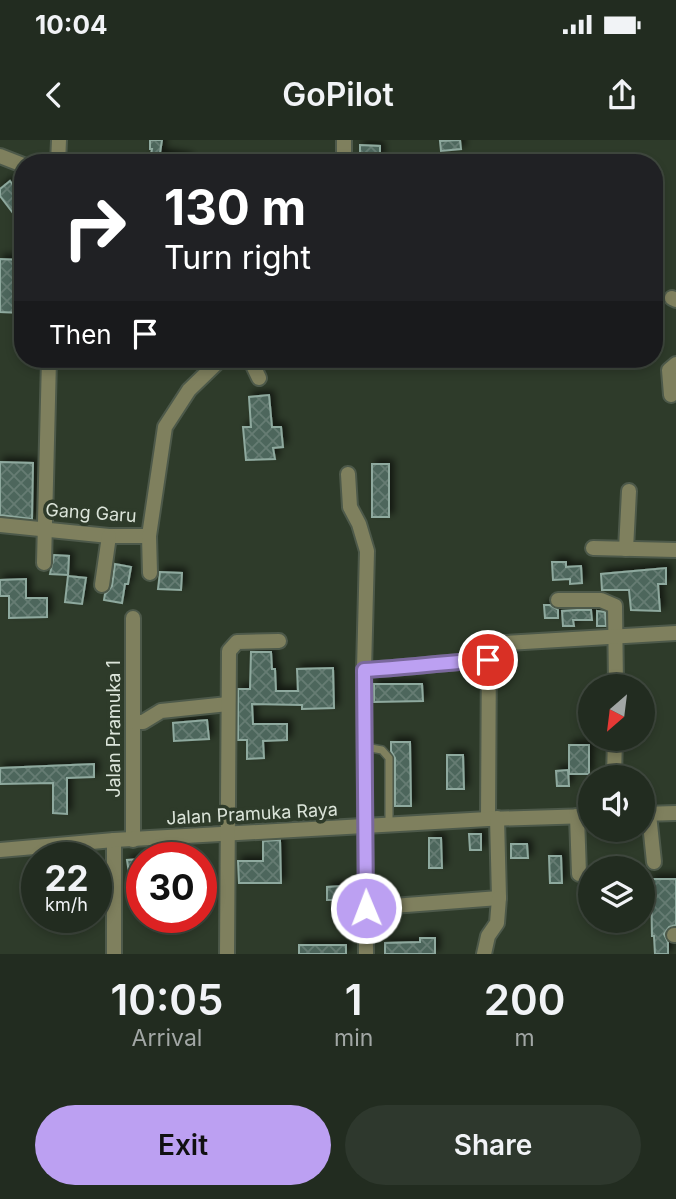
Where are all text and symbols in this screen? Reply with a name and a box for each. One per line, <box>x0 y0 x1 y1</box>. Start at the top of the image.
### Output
text: 10:04 <box>35 9 108 40</box>
text: GoPilot <box>282 75 394 114</box>
icon: back <box>35 76 73 114</box>
icon: share <box>603 76 641 114</box>
text: 130 m <box>164 178 306 237</box>
icon: right <box>49 182 140 273</box>
text: Turn right <box>164 238 311 277</box>
icon: arrive <box>126 315 164 353</box>
text: Then <box>49 319 112 350</box>
street label: Gang Garu <box>45 499 137 526</box>
pin <box>458 630 518 690</box>
icon: arrive <box>469 641 507 679</box>
street label: Jalan Pramuka 1 <box>103 660 124 798</box>
north arrow <box>578 674 654 751</box>
map controls <box>578 674 655 933</box>
button: sound <box>578 765 655 842</box>
street label: Jalan Pramuka Raya <box>166 799 338 828</box>
speed limit sign: 30 <box>126 842 217 933</box>
button: layers <box>578 856 655 933</box>
text: 22 <box>44 857 89 899</box>
position arrow <box>329 871 403 945</box>
text: km/h <box>45 894 88 915</box>
text: 10:05 <box>111 974 224 1025</box>
text: 1 <box>345 974 363 1025</box>
text: 200 <box>484 974 565 1025</box>
text: Arrival <box>132 1024 202 1052</box>
text: min <box>334 1024 373 1052</box>
text: m <box>515 1024 535 1052</box>
button: Exit <box>35 1105 331 1185</box>
button: Share <box>345 1105 641 1185</box>

